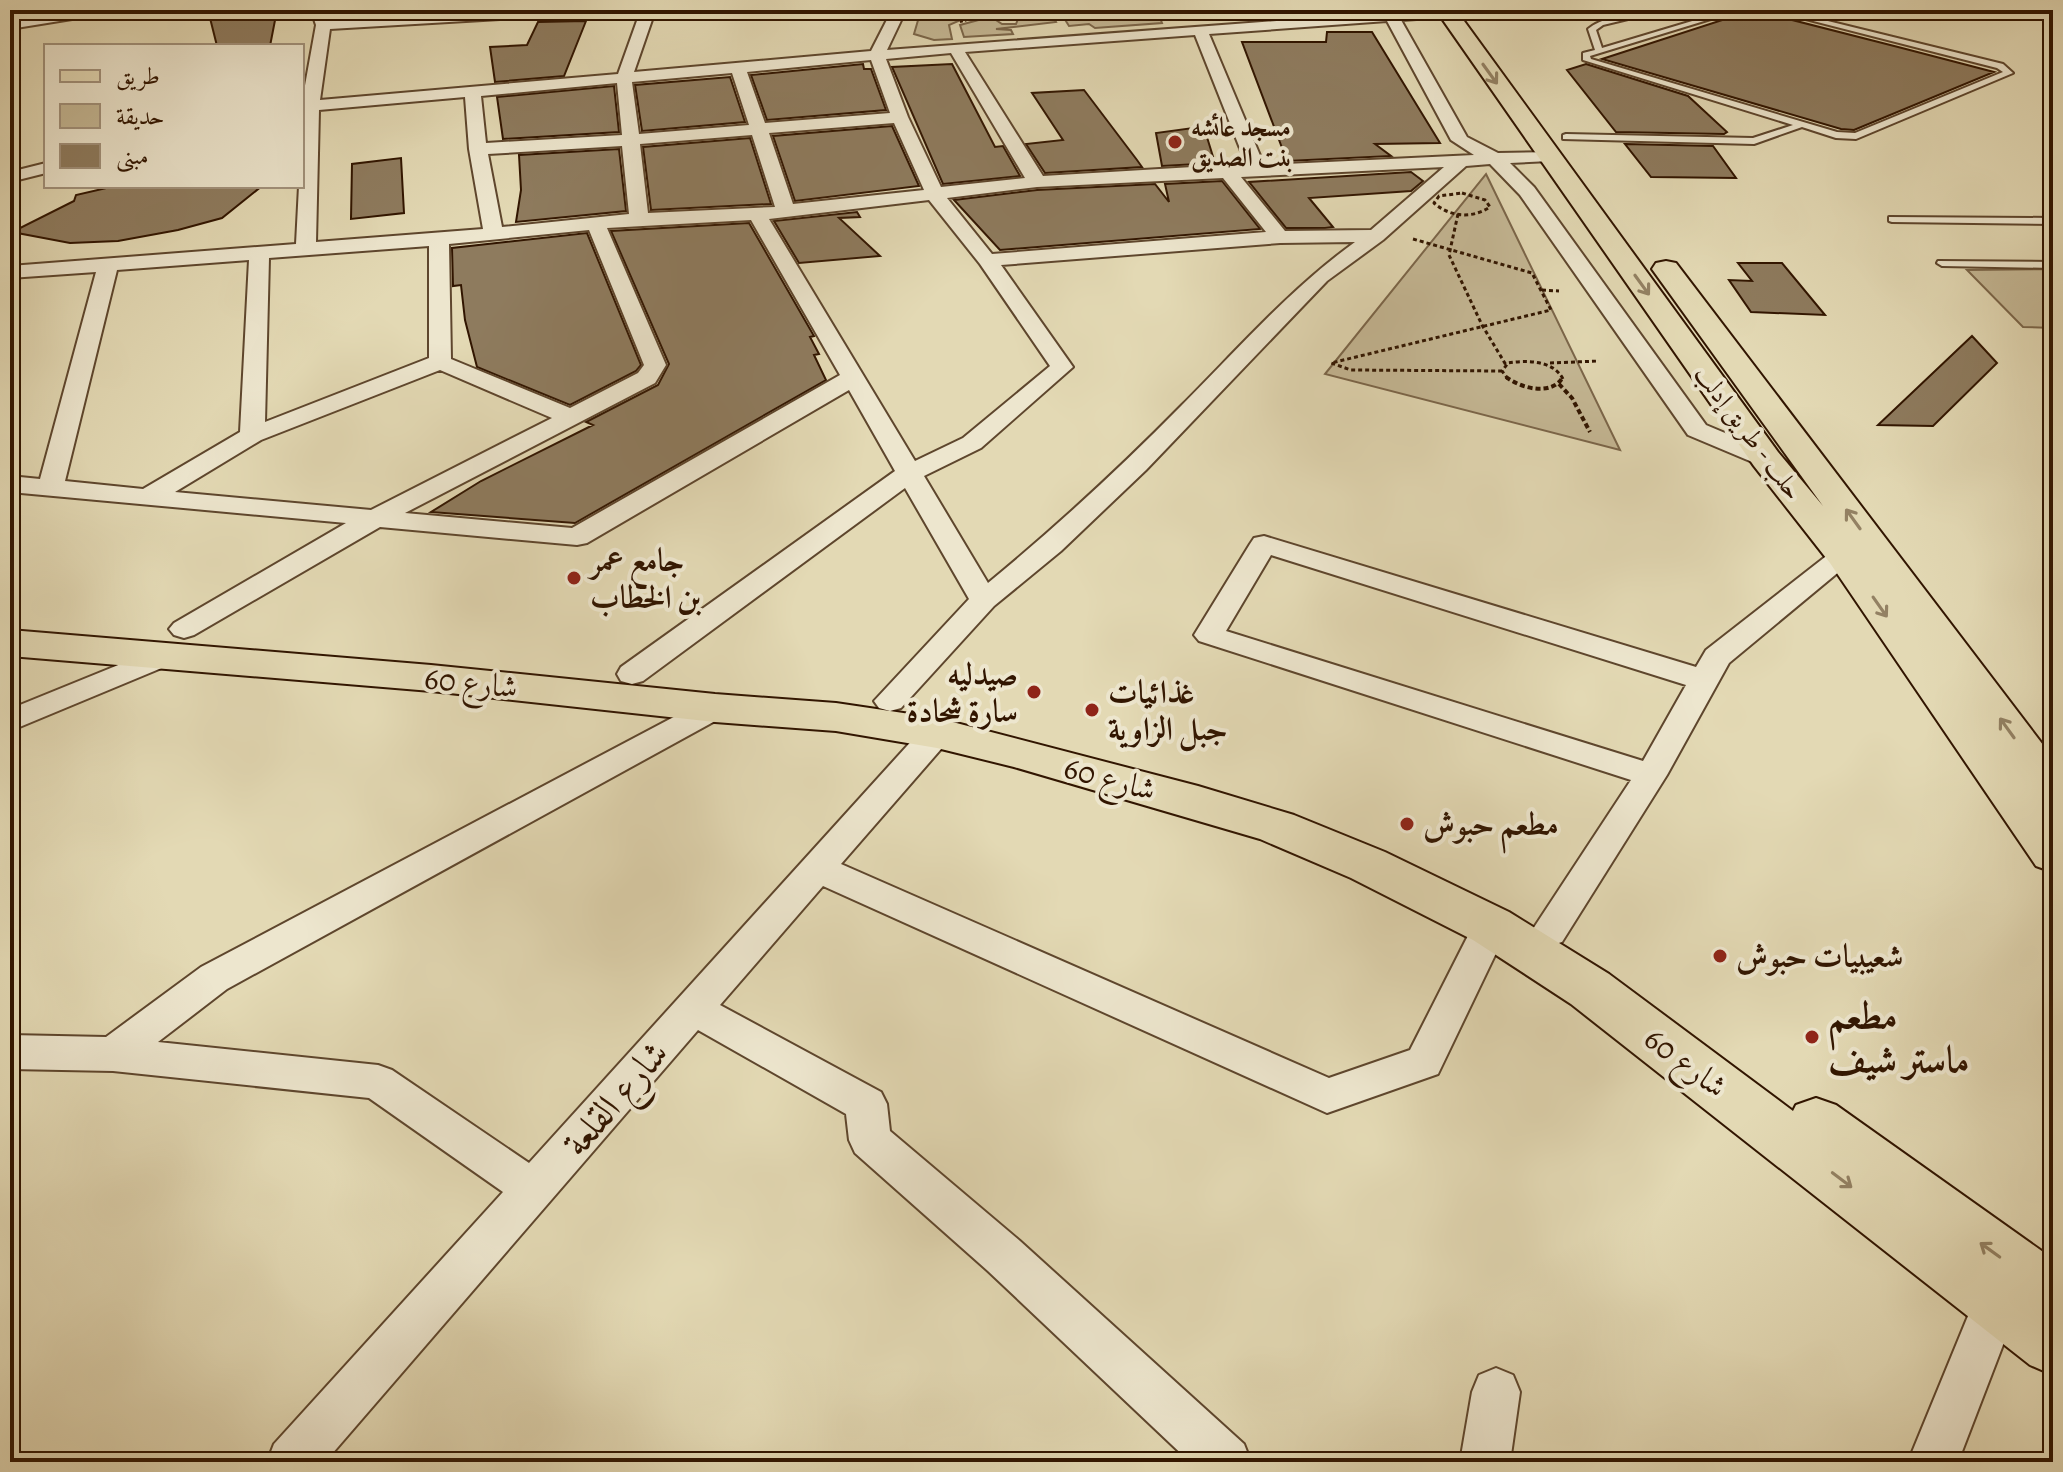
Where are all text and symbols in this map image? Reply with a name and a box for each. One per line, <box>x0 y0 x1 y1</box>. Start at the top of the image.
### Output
legend <box>44 44 304 188</box>
text: طريق <box>116 60 160 92</box>
one-way arrow <box>1482 63 1498 85</box>
text: حديقة <box>116 100 165 132</box>
place label: مسجد عائشه بنت الصديق <box>1191 110 1293 175</box>
marker: مسجد عائشه بنت الصديق <box>1166 133 1184 151</box>
text: مبنى <box>116 140 149 173</box>
one-way arrow <box>1634 274 1650 296</box>
street label: حلب - طريق إدلب <box>1686 358 1811 507</box>
one-way arrow <box>1845 508 1861 530</box>
place label: جامع عمر بن الخطاب <box>587 538 701 619</box>
marker: جامع عمر بن الخطاب <box>565 569 583 587</box>
one-way arrow <box>1872 595 1888 617</box>
place label: صيدليه سارة شحادة <box>906 652 1018 733</box>
street label: شارع 60 <box>422 655 520 714</box>
place label: غذائيات جبل الزاوية <box>1108 670 1228 752</box>
marker: صيدليه سارة شحادة <box>1025 683 1043 701</box>
marker: غذائيات جبل الزاوية <box>1083 701 1101 719</box>
one-way arrow <box>1998 718 2015 739</box>
street label: شارع 60 <box>1058 745 1161 816</box>
place label: مطعم حبوش <box>1423 802 1559 854</box>
marker: مطعم حبوش <box>1398 815 1416 833</box>
place label: شعيبيات حبوش <box>1736 934 1903 978</box>
marker: شعيبيات حبوش <box>1711 947 1729 965</box>
place label: مطعم ماستر شيف <box>1828 989 1970 1085</box>
street label: شارع 60 <box>1632 1016 1737 1112</box>
marker: مطعم ماستر شيف <box>1803 1028 1821 1046</box>
street label: شارع القلعة <box>550 1029 684 1171</box>
one-way arrow <box>1831 1171 1852 1188</box>
one-way arrow <box>1980 1242 2001 1259</box>

